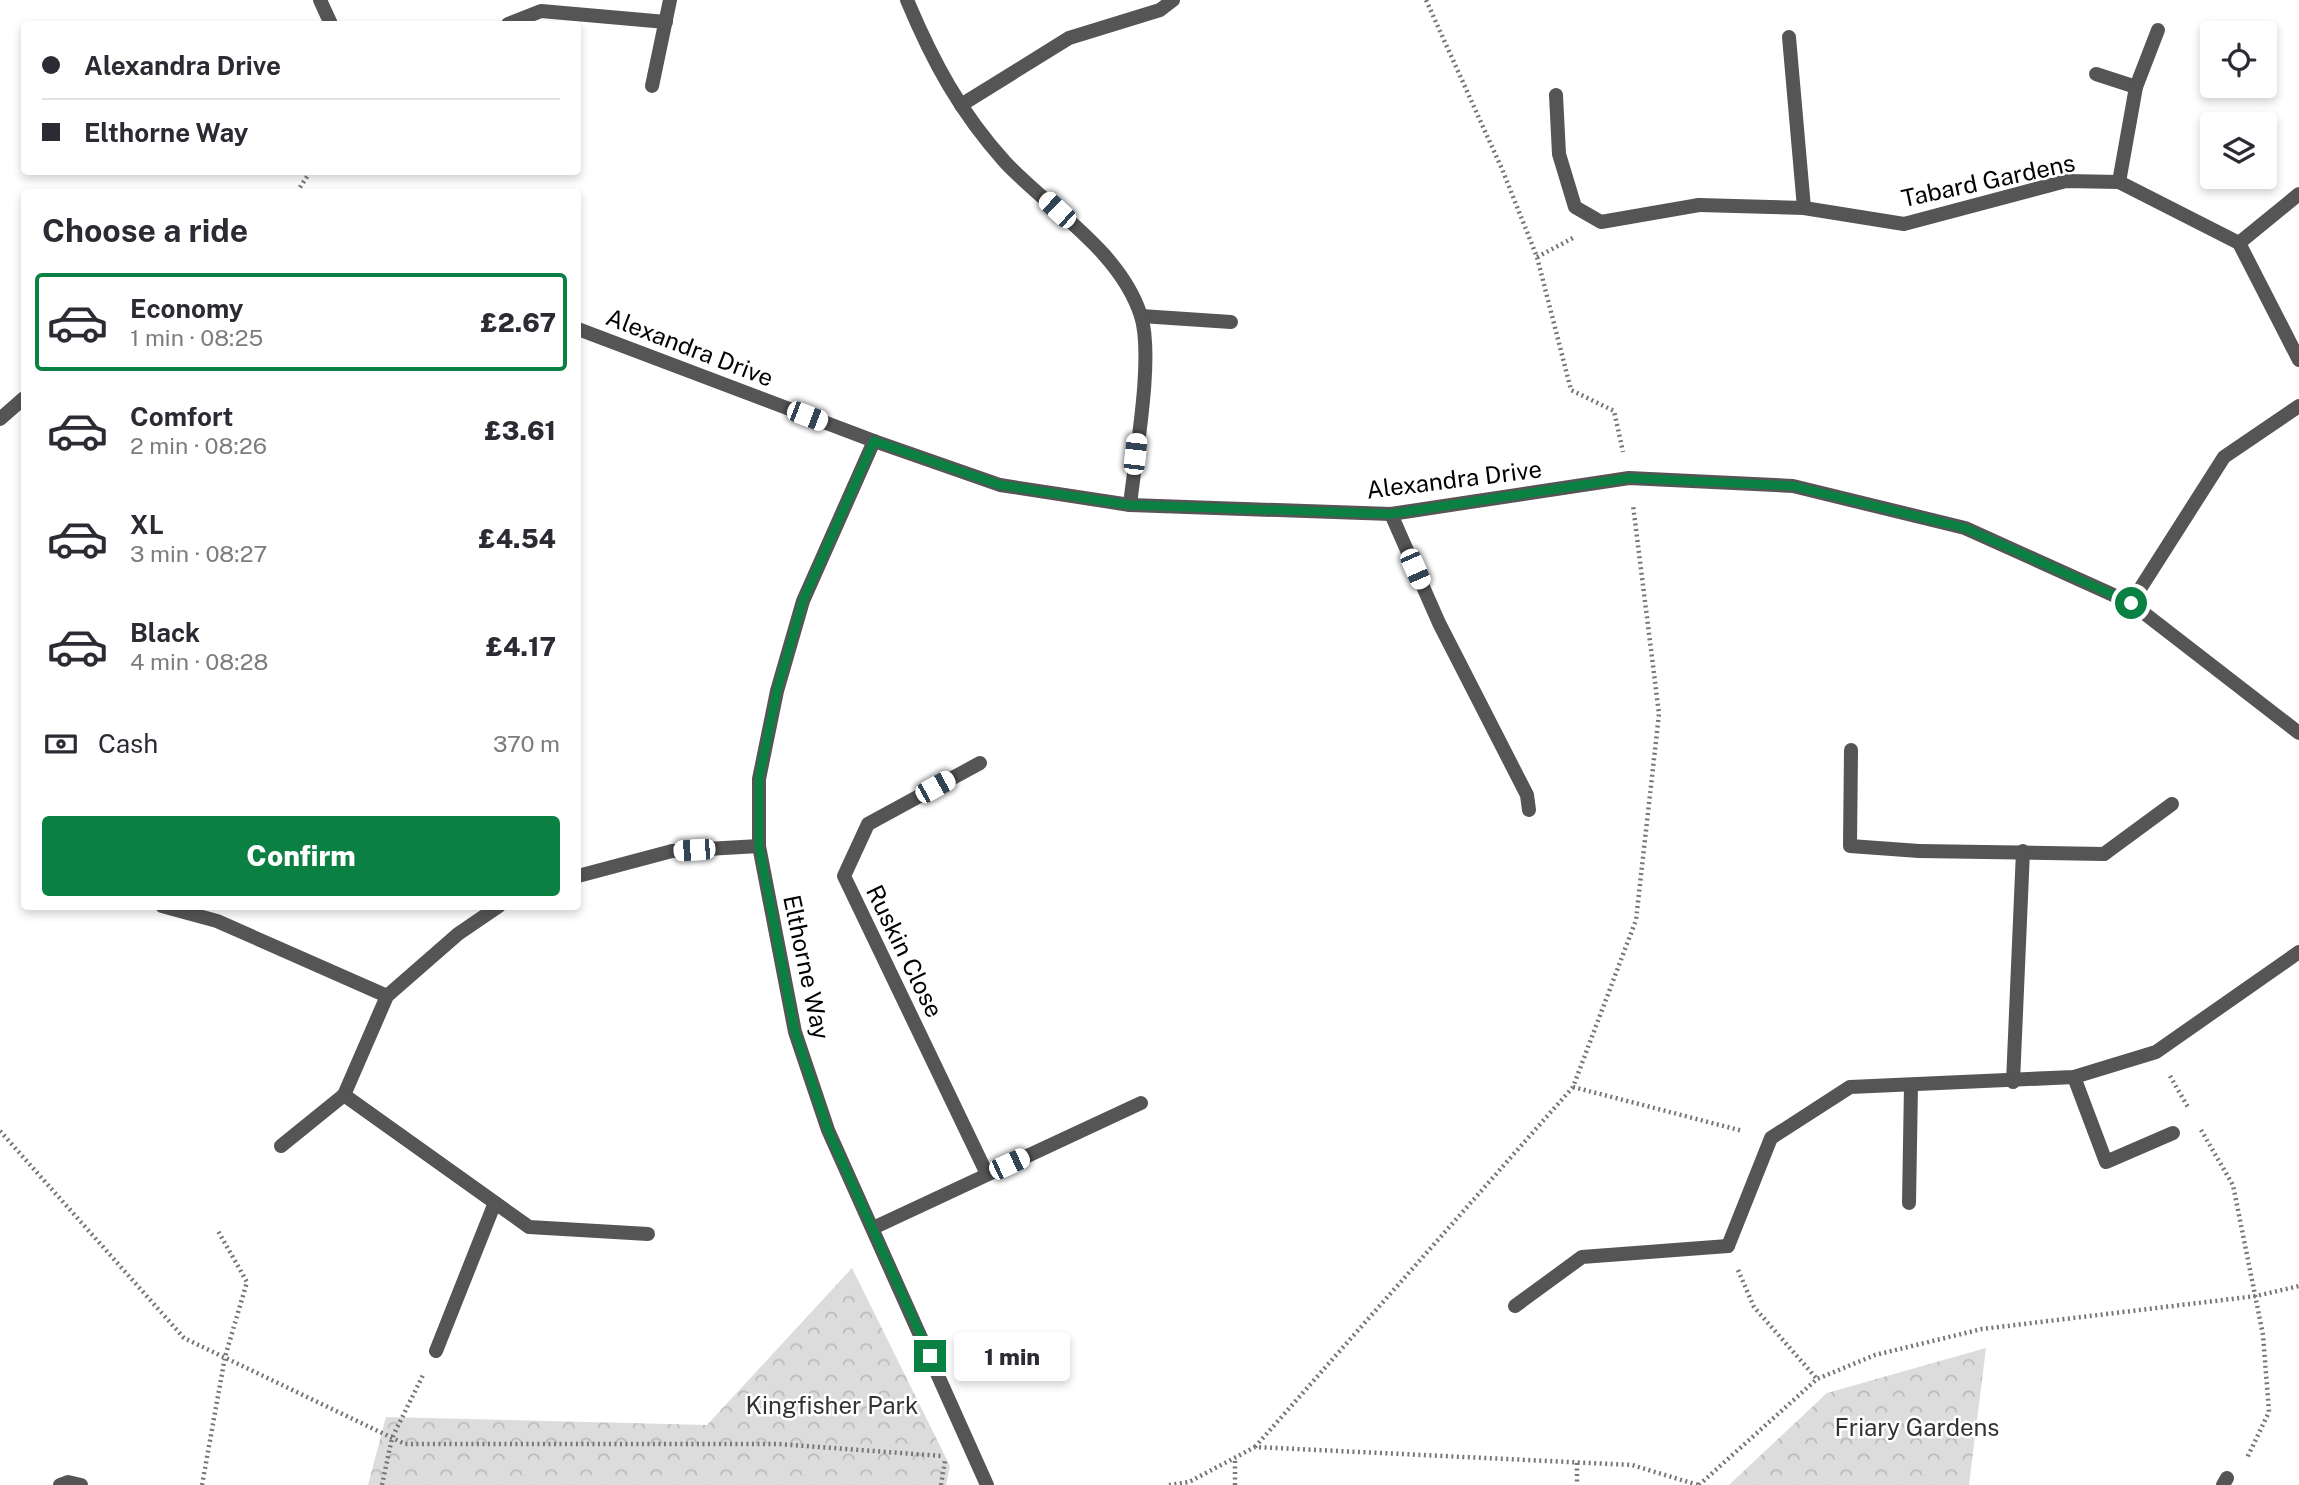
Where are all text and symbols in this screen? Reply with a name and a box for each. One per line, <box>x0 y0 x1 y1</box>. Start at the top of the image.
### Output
map controls <box>2200 21 2277 189</box>
button: locate <box>2200 21 2277 98</box>
text: Alexandra Drive <box>84 50 281 81</box>
button: layers <box>2200 112 2277 189</box>
text: Elthorne Way <box>84 117 248 148</box>
street label: Tabard Gardens <box>1899 148 2077 212</box>
car <box>1035 188 1080 232</box>
text: Choose a ride <box>42 212 248 249</box>
icon: car <box>46 291 109 354</box>
text: Economy <box>130 293 243 324</box>
street label: Alexandra Drive <box>603 302 777 392</box>
text: £2.67 <box>480 307 556 338</box>
text: 1 min · 08:25 <box>130 324 263 351</box>
icon: car <box>46 399 109 462</box>
car <box>784 399 831 433</box>
text: Comfort <box>130 401 233 432</box>
text: £3.61 <box>484 415 556 446</box>
text: 2 min · 08:26 <box>130 432 267 459</box>
car <box>1123 432 1148 476</box>
street label: Alexandra Drive <box>1365 454 1543 504</box>
icon: car <box>46 507 109 570</box>
text: XL <box>130 509 164 540</box>
text: £4.54 <box>478 523 556 554</box>
text: 3 min · 08:27 <box>130 540 267 567</box>
car <box>1397 546 1434 592</box>
route start <box>2115 587 2147 619</box>
icon: car <box>46 615 109 678</box>
text: Black <box>130 617 200 648</box>
text: £4.17 <box>486 631 556 662</box>
text: 4 min · 08:28 <box>130 648 268 675</box>
icon: cash <box>42 725 80 763</box>
text: Cash <box>98 728 158 759</box>
text: 370 m <box>493 730 560 757</box>
car <box>912 768 959 806</box>
button: Confirm <box>42 816 560 896</box>
car <box>673 838 716 862</box>
street label: Ruskin Close <box>861 880 949 1022</box>
street label: Elthorne Way <box>778 892 836 1042</box>
car <box>986 1146 1033 1182</box>
callout: 1 min <box>954 1332 1070 1380</box>
route end <box>914 1340 946 1372</box>
text: 1 min <box>984 1343 1040 1370</box>
park label: Kingfisher Park <box>746 1391 918 1419</box>
park label: Friary Gardens <box>1835 1413 1999 1441</box>

